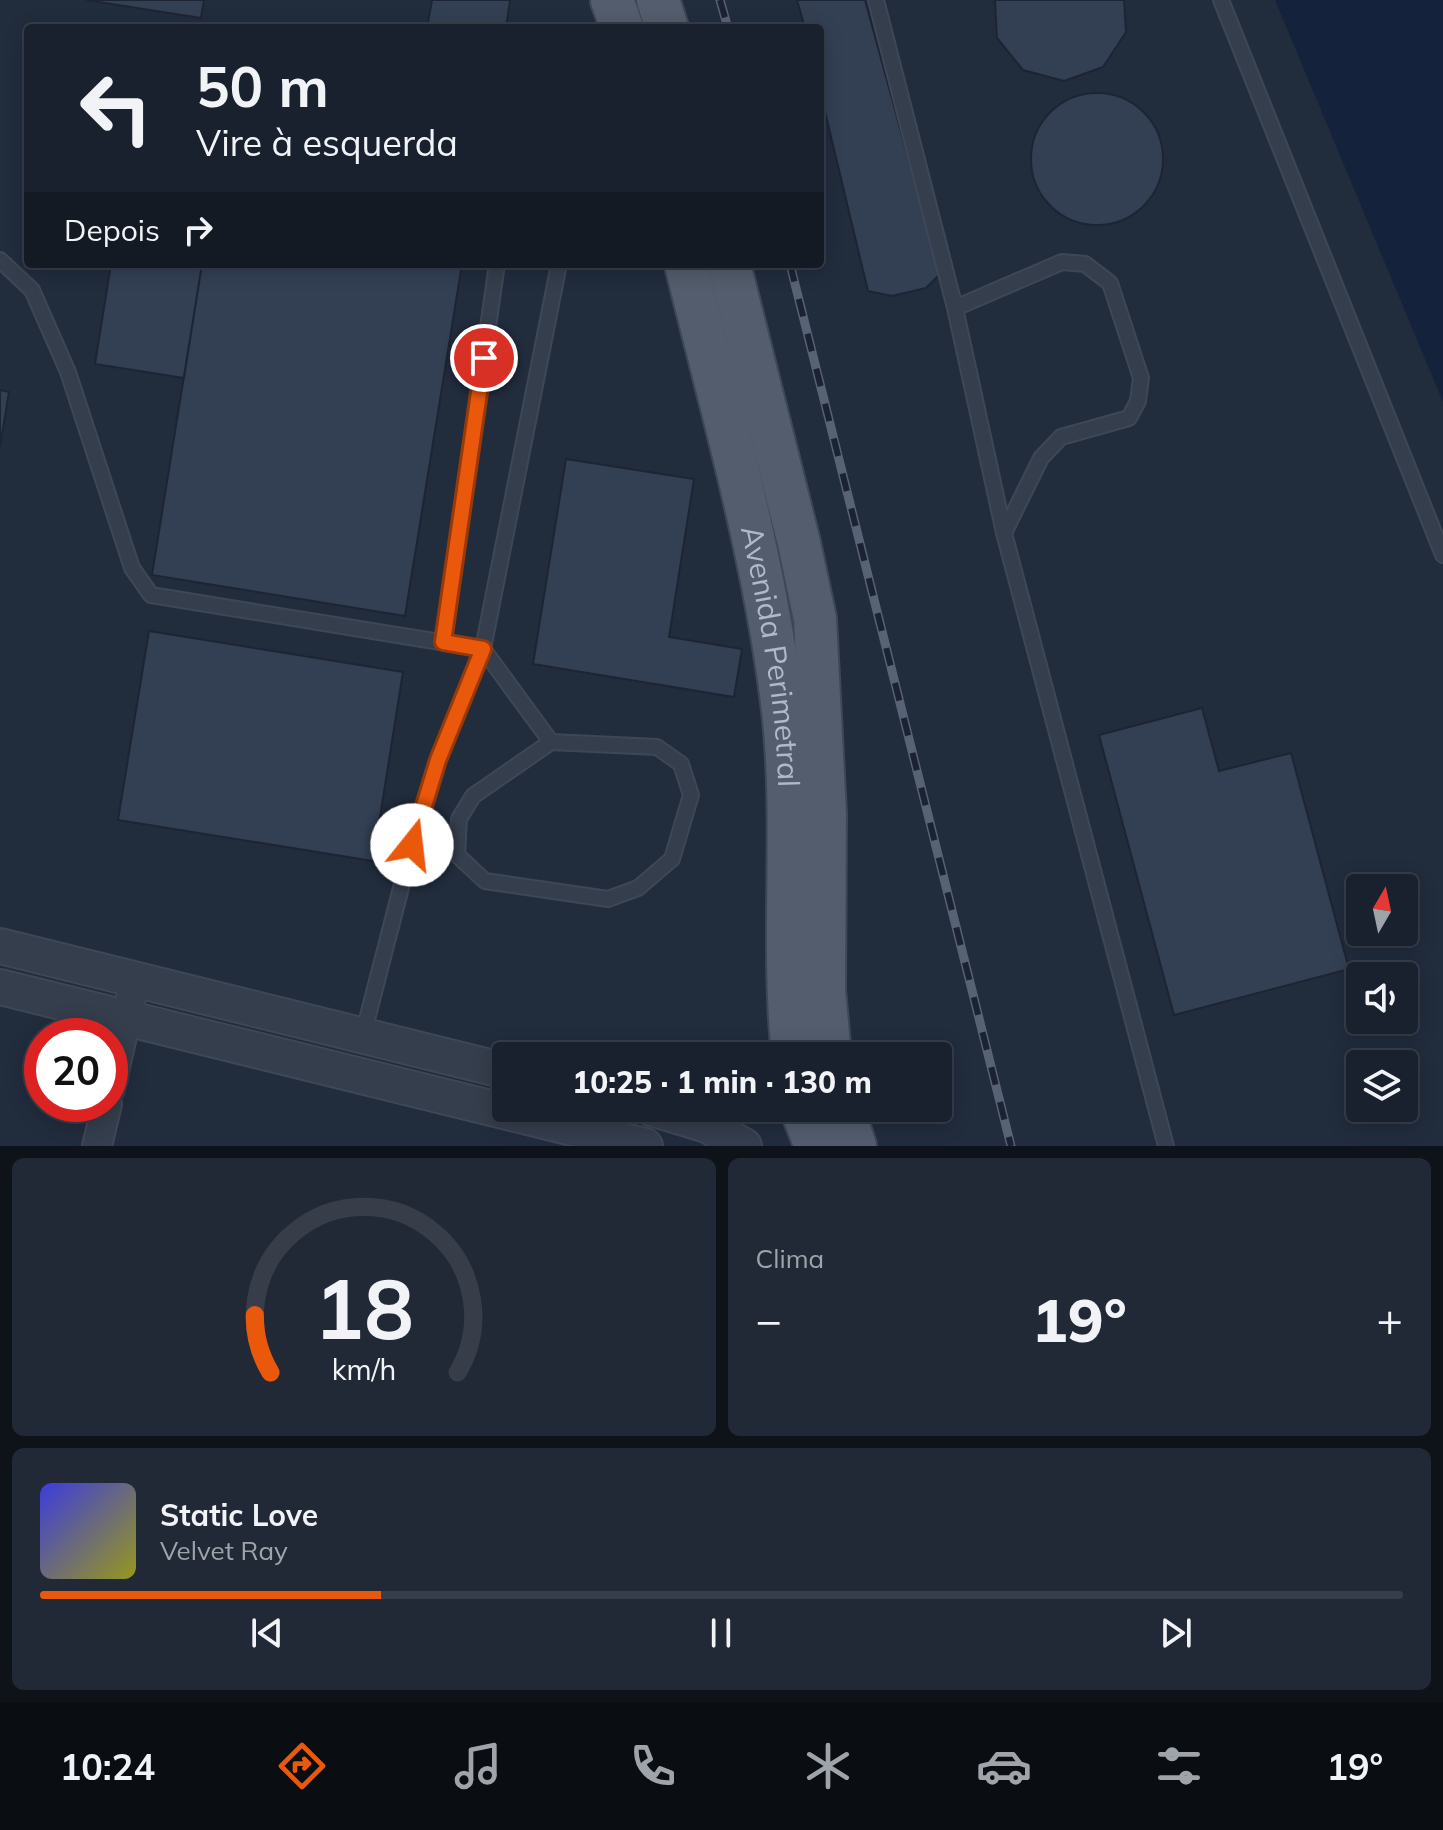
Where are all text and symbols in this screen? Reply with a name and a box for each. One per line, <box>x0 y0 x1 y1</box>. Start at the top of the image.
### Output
text: 50 m <box>196 51 329 121</box>
icon: left <box>64 56 168 160</box>
text: Vire à esquerda <box>196 120 458 165</box>
icon: right <box>176 208 220 252</box>
text: Depois <box>64 211 160 249</box>
pin <box>450 324 518 392</box>
icon: arrive <box>462 336 506 380</box>
street label: Avenida Perimetral <box>733 522 808 788</box>
position arrow <box>370 803 454 887</box>
north arrow <box>1346 874 1418 946</box>
map controls <box>1346 874 1418 1122</box>
button: sound <box>1346 962 1418 1034</box>
speed limit sign: 20 <box>24 1018 128 1122</box>
button: layers <box>1346 1050 1418 1122</box>
text: 10:25 · 1 min · 130 m <box>572 1063 872 1101</box>
text: Clima <box>756 1242 824 1275</box>
text: 18 <box>314 1255 414 1360</box>
text: 19° <box>1032 1282 1127 1357</box>
text: − <box>756 1292 782 1347</box>
text: + <box>1377 1292 1403 1347</box>
text: km/h <box>331 1351 396 1387</box>
text: Static Love <box>160 1496 318 1534</box>
text: Velvet Ray <box>160 1534 288 1567</box>
icon: previous <box>245 1611 289 1655</box>
icon: pause <box>699 1611 743 1655</box>
icon: next <box>1154 1611 1198 1655</box>
icon: directions <box>274 1738 330 1794</box>
icon: music <box>450 1738 506 1794</box>
icon: phone <box>625 1738 681 1794</box>
icon: climate <box>800 1738 856 1794</box>
icon: car <box>976 1738 1032 1794</box>
icon: filters <box>1151 1738 1207 1794</box>
text: 10:24 <box>60 1744 155 1789</box>
text: 19° <box>1326 1744 1383 1789</box>

